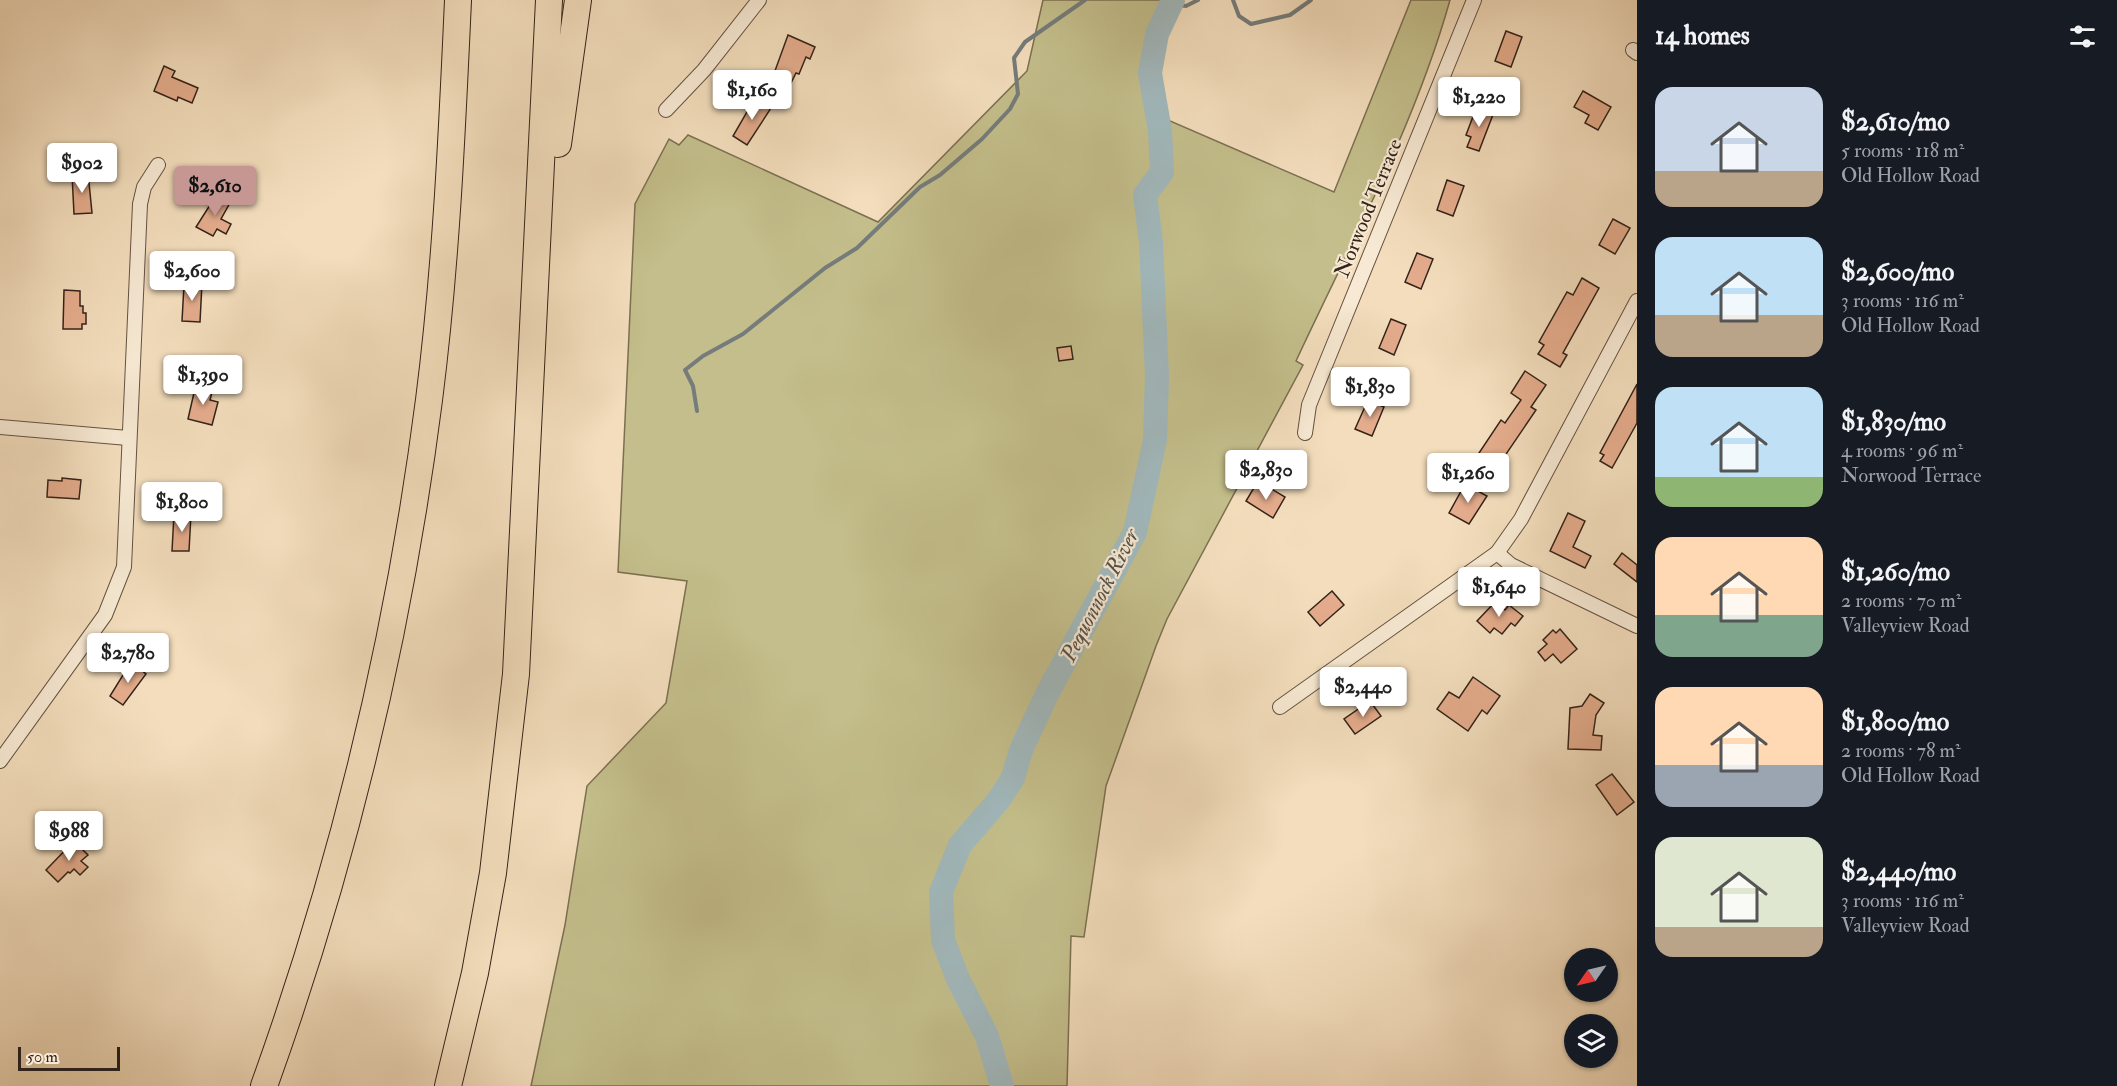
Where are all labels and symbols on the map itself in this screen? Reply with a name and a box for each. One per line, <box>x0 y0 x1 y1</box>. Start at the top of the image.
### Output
pin: $1,160 <box>703 70 801 121</box>
pin: $1,220 <box>1430 77 1528 128</box>
street label: Norwood Terrace <box>1328 135 1409 282</box>
pin: $902 <box>46 143 118 194</box>
pin: $2,610 <box>166 166 264 217</box>
pin: $2,600 <box>143 251 241 302</box>
pin: $1,390 <box>154 355 252 406</box>
pin: $1,830 <box>1321 367 1419 418</box>
pin: $2,830 <box>1217 450 1315 501</box>
pin: $1,260 <box>1419 453 1517 504</box>
pin: $1,800 <box>133 482 231 533</box>
water label: Pequonnock River <box>1054 523 1146 668</box>
pin: $1,640 <box>1450 567 1548 618</box>
pin: $2,780 <box>79 633 177 684</box>
pin: $2,440 <box>1314 667 1412 718</box>
pin: $988 <box>33 811 105 862</box>
north arrow <box>1564 948 1618 1002</box>
scale bar <box>18 1044 120 1072</box>

